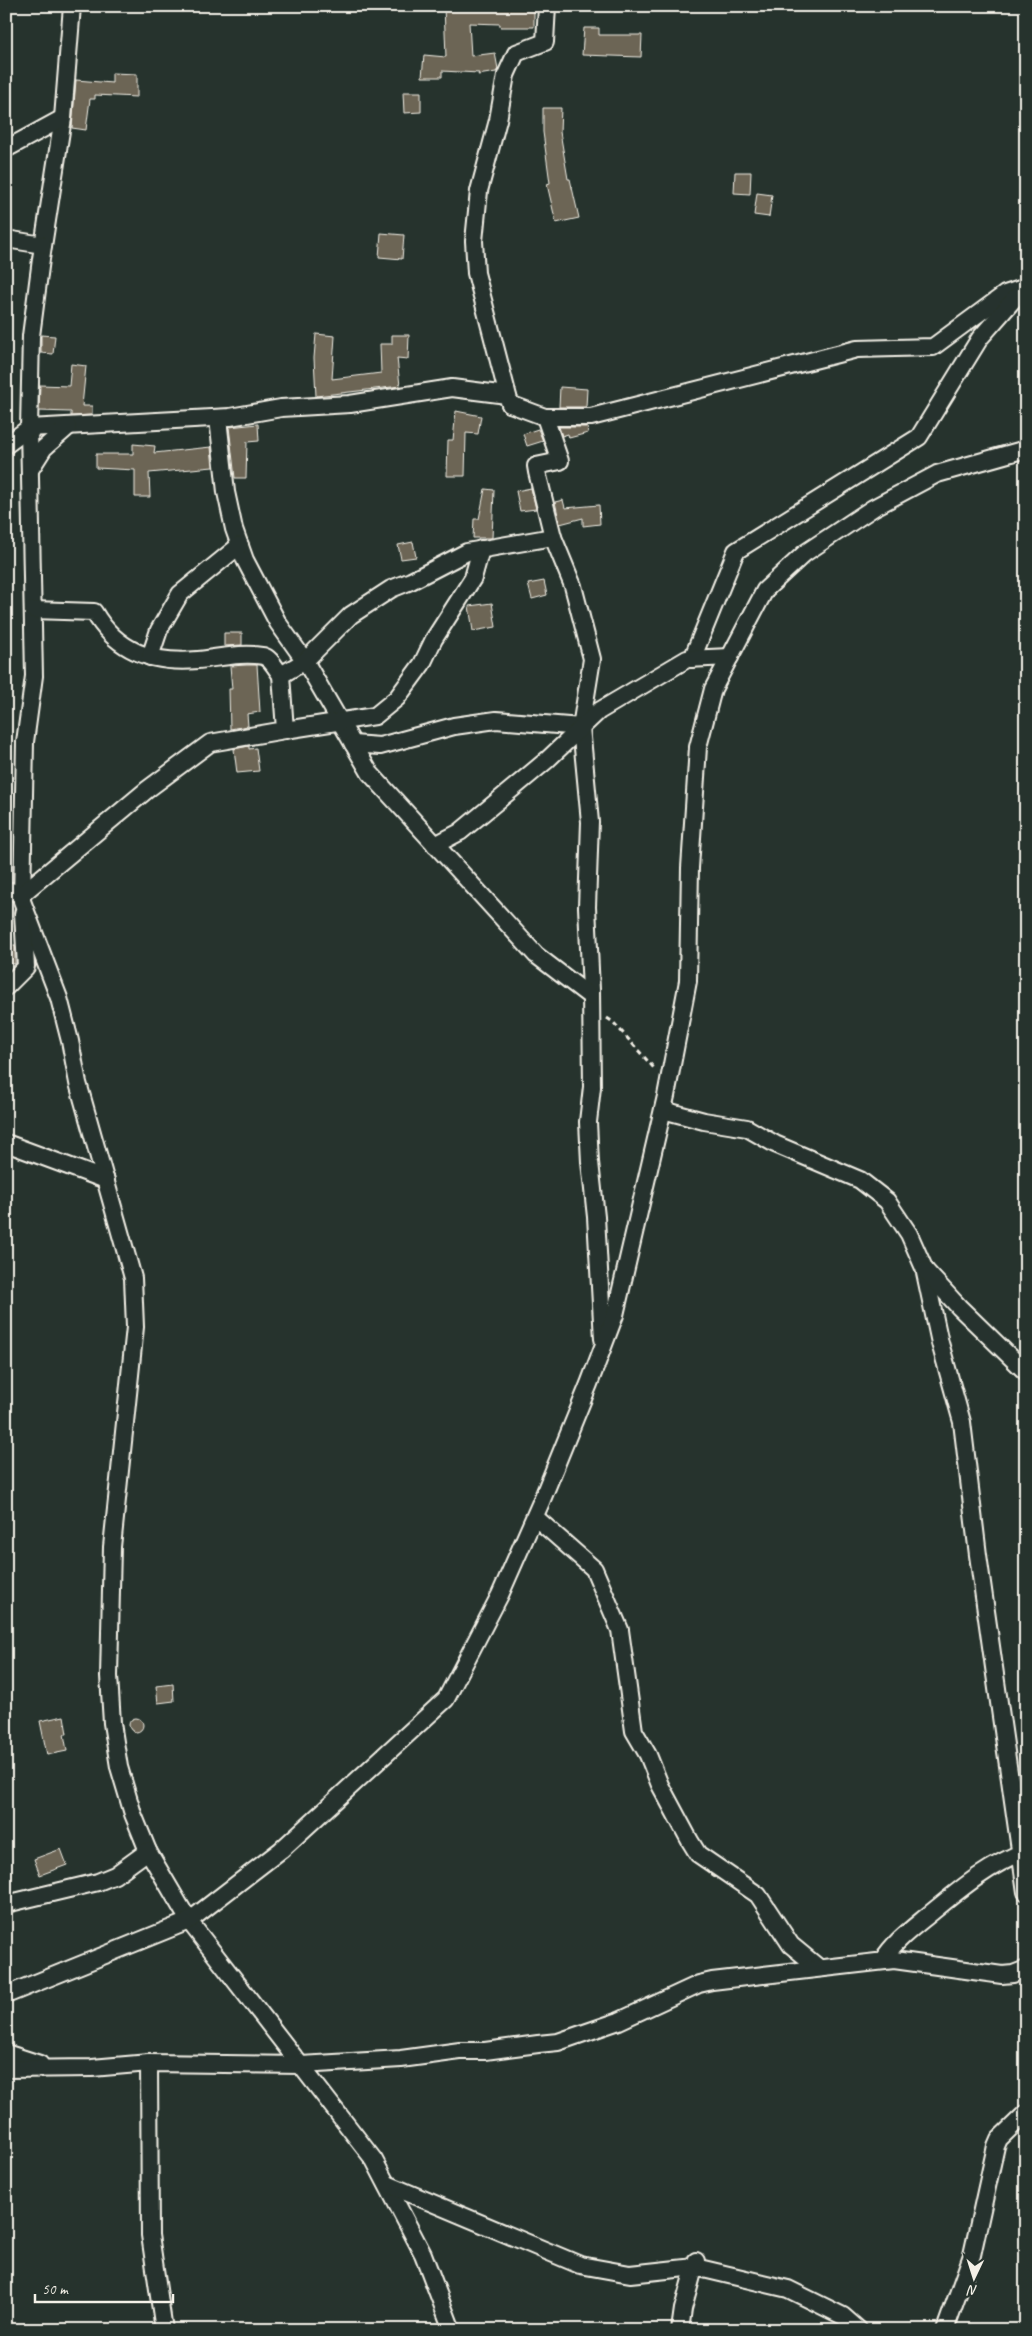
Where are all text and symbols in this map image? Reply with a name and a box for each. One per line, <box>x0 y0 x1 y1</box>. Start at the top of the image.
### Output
north arrow <box>950 2254 1000 2304</box>
scale bar <box>35 2271 172 2303</box>
text: 50 m <box>42 2280 69 2299</box>
text: N <box>966 2282 978 2299</box>

